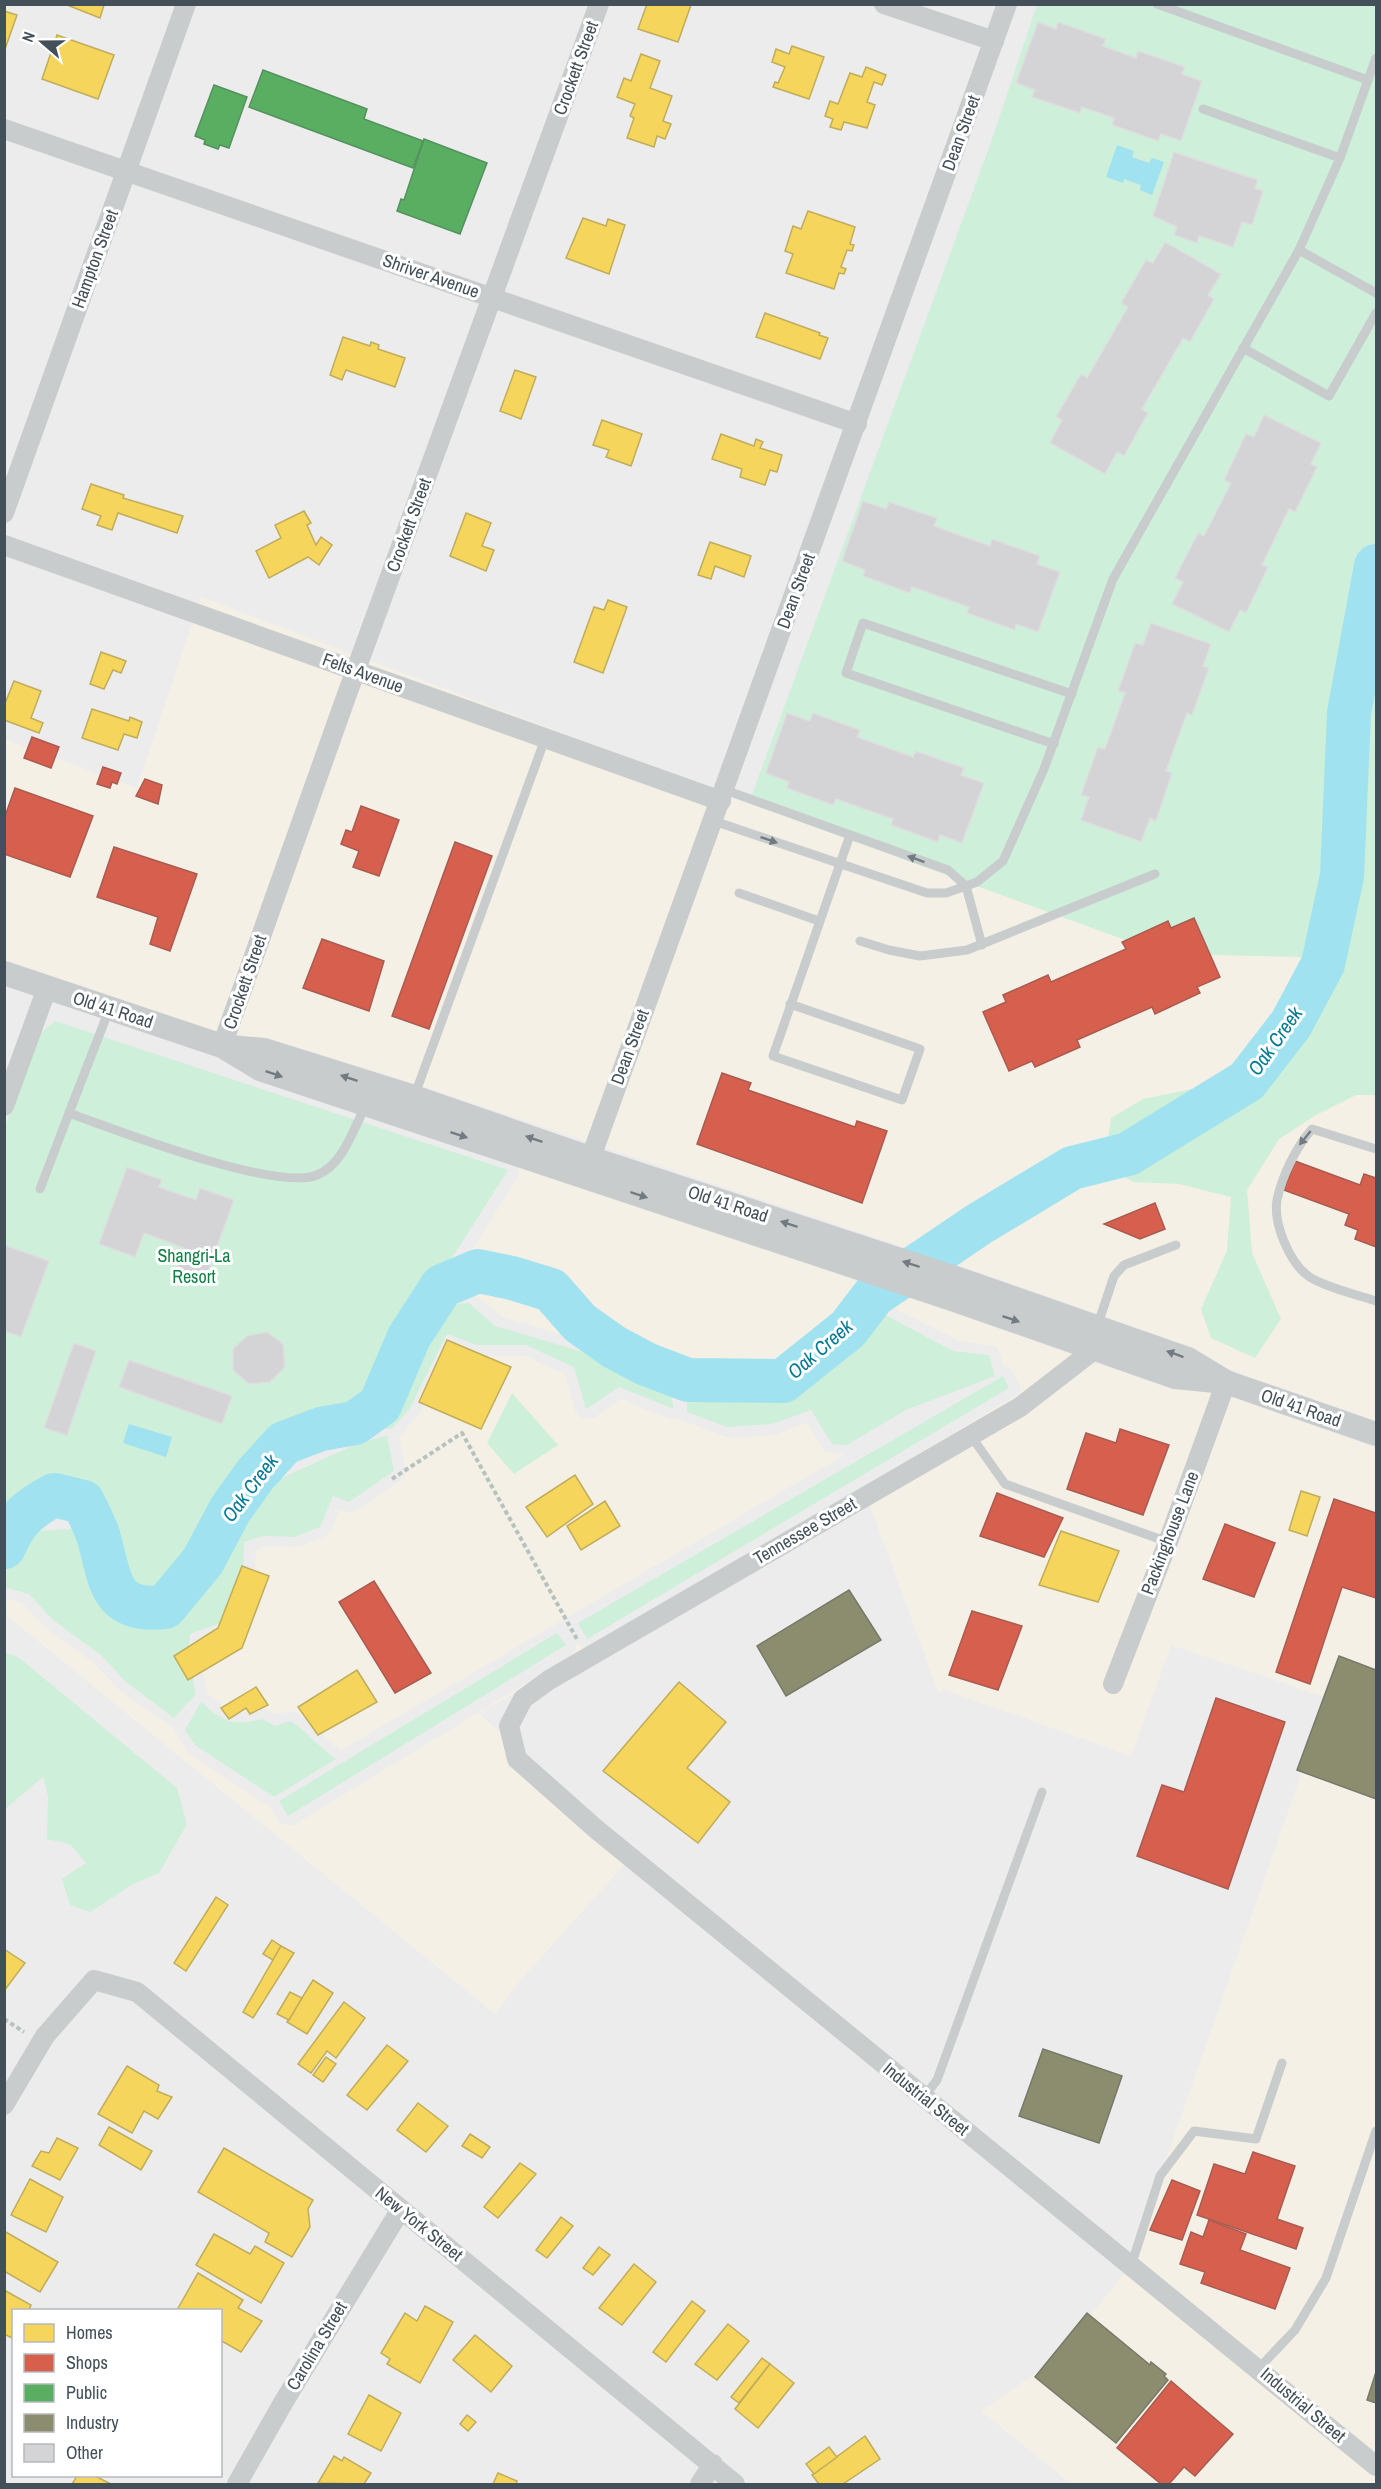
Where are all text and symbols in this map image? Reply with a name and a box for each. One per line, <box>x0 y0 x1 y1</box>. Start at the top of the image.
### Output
north arrow <box>12 12 72 72</box>
street label: Crockett Street <box>547 17 604 118</box>
text: N <box>16 29 40 45</box>
street label: Dean Street <box>935 92 986 174</box>
street label: Hampton Street <box>65 206 124 312</box>
street label: Shriver Avenue <box>379 247 483 304</box>
street label: Crockett Street <box>380 474 437 575</box>
street label: Dean Street <box>770 550 821 632</box>
street label: Felts Avenue <box>319 646 407 699</box>
one-way arrow <box>760 835 778 845</box>
one-way arrow <box>907 854 925 863</box>
street label: Crockett Street <box>217 931 272 1032</box>
street label: Old 41 Road <box>70 985 156 1034</box>
water label: Oak Creek <box>1241 1000 1309 1081</box>
street label: Dean Street <box>604 1006 655 1088</box>
one-way arrow <box>265 1069 283 1079</box>
one-way arrow <box>340 1072 358 1082</box>
one-way arrow <box>1298 1130 1311 1146</box>
one-way arrow <box>450 1131 468 1140</box>
one-way arrow <box>525 1133 543 1143</box>
street label: Old 41 Road <box>685 1179 771 1228</box>
one-way arrow <box>630 1191 648 1200</box>
one-way arrow <box>780 1219 798 1228</box>
park label: Shangri-La Resort <box>157 1243 231 1289</box>
one-way arrow <box>902 1259 920 1268</box>
water label: Oak Creek <box>781 1312 859 1385</box>
one-way arrow <box>1002 1315 1020 1325</box>
one-way arrow <box>1166 1349 1184 1359</box>
street label: Old 41 Road <box>1258 1382 1344 1433</box>
water label: Oak Creek <box>215 1448 284 1527</box>
street label: Packinghouse Lane <box>1134 1467 1205 1598</box>
street label: Tennessee Street <box>749 1491 861 1570</box>
street label: Industrial Street <box>878 2056 975 2141</box>
street label: New York Street <box>370 2181 468 2267</box>
street label: Carolina Street <box>280 2297 353 2395</box>
legend <box>12 2309 222 2477</box>
text: Homes <box>66 2320 113 2345</box>
text: Shops <box>66 2350 108 2375</box>
street label: Industrial Street <box>1255 2362 1351 2448</box>
text: Public <box>66 2380 107 2405</box>
text: Industry <box>66 2410 119 2435</box>
text: Other <box>66 2440 103 2465</box>

